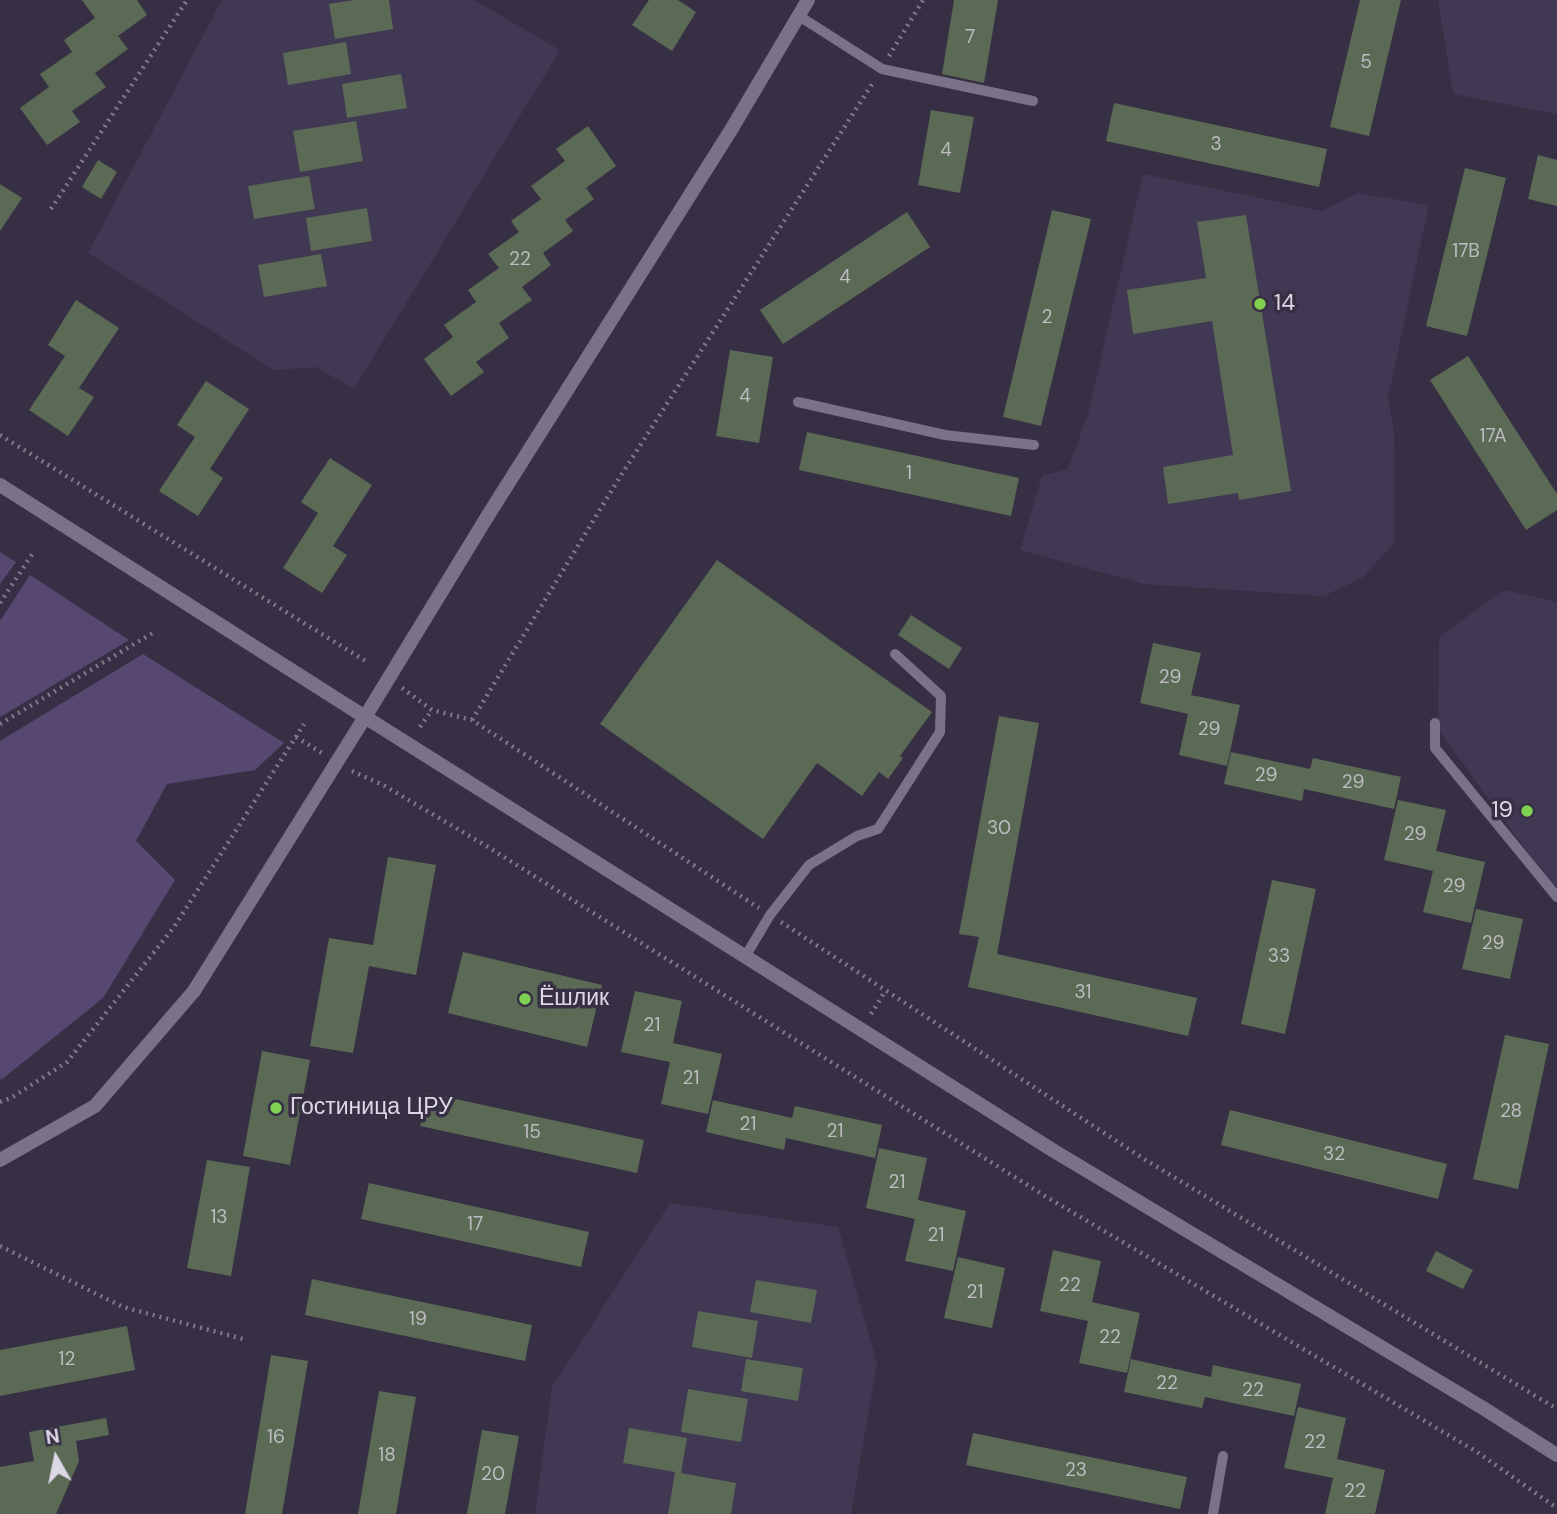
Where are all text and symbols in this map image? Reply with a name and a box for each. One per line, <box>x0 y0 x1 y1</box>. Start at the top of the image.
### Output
house number: 7 <box>965 27 975 49</box>
house number: 5 <box>1360 52 1372 74</box>
house number: 3 <box>1210 134 1222 156</box>
house number: 4 <box>940 140 952 162</box>
house number: 17B <box>1452 241 1480 263</box>
house number: 22 <box>509 249 531 271</box>
house number: 4 <box>839 267 851 289</box>
place label: 14 <box>1274 290 1295 318</box>
marker: 14 <box>1252 296 1268 312</box>
house number: 2 <box>1042 307 1052 329</box>
house number: 4 <box>739 386 751 408</box>
house number: 17A <box>1479 426 1507 448</box>
house number: 1 <box>906 463 912 485</box>
house number: 29 <box>1159 667 1181 689</box>
house number: 29 <box>1198 719 1220 741</box>
house number: 29 <box>1255 765 1277 787</box>
house number: 29 <box>1342 772 1364 794</box>
place label: 19 <box>1491 797 1513 825</box>
marker: 19 <box>1519 803 1535 819</box>
house number: 30 <box>987 818 1011 840</box>
house number: 29 <box>1404 824 1426 846</box>
house number: 29 <box>1443 876 1465 898</box>
house number: 29 <box>1482 933 1504 955</box>
house number: 33 <box>1268 946 1290 968</box>
house number: 31 <box>1075 982 1091 1004</box>
place label: Ёшлик <box>539 985 609 1013</box>
marker: Ёшлик <box>517 991 533 1007</box>
house number: 21 <box>644 1015 660 1037</box>
house number: 21 <box>683 1068 699 1090</box>
place label: Гостиница ЦРУ <box>290 1094 453 1122</box>
marker: Гостиница ЦРУ <box>268 1100 284 1116</box>
house number: 28 <box>1500 1101 1522 1123</box>
house number: 21 <box>740 1114 756 1136</box>
house number: 21 <box>827 1121 843 1143</box>
house number: 15 <box>523 1122 541 1144</box>
house number: 32 <box>1323 1144 1345 1166</box>
house number: 21 <box>889 1172 905 1194</box>
house number: 13 <box>210 1207 228 1229</box>
house number: 17 <box>467 1214 483 1236</box>
house number: 21 <box>928 1225 944 1247</box>
house number: 22 <box>1059 1275 1081 1297</box>
house number: 21 <box>967 1282 983 1304</box>
house number: 19 <box>409 1309 427 1331</box>
house number: 22 <box>1099 1327 1121 1349</box>
house number: 12 <box>59 1349 75 1371</box>
house number: 22 <box>1156 1373 1178 1395</box>
house number: 22 <box>1242 1380 1264 1402</box>
north arrow <box>21 1423 91 1493</box>
text: N <box>44 1423 61 1450</box>
house number: 16 <box>267 1427 285 1449</box>
house number: 22 <box>1304 1432 1326 1454</box>
house number: 18 <box>378 1445 396 1467</box>
house number: 23 <box>1065 1460 1087 1482</box>
house number: 20 <box>481 1464 505 1486</box>
house number: 22 <box>1344 1481 1366 1503</box>

